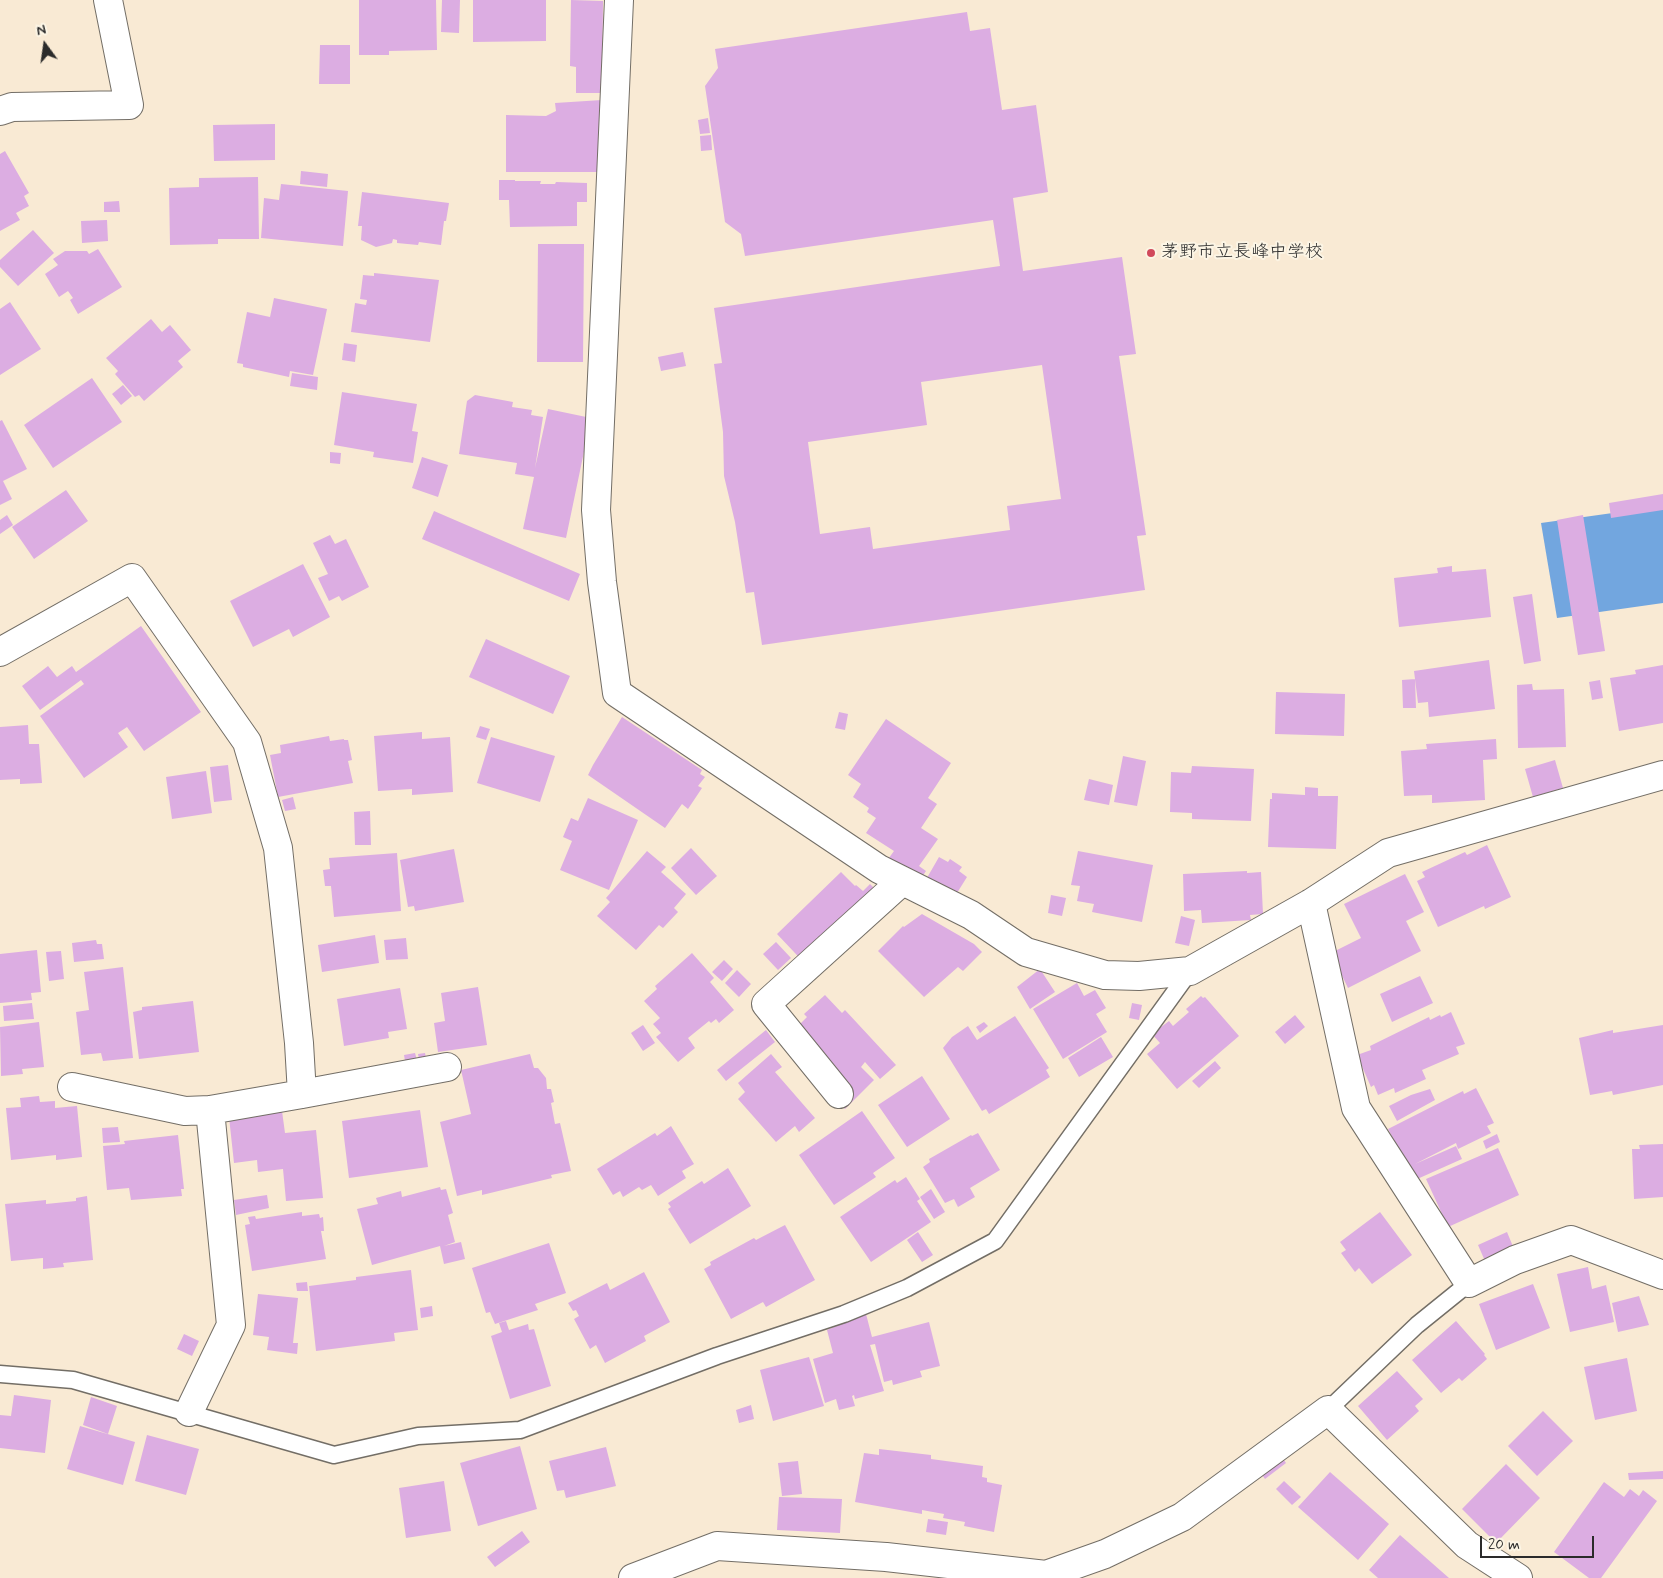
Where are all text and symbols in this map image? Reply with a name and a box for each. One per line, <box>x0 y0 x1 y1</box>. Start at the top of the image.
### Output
north arrow <box>20 20 70 70</box>
text: N <box>35 21 48 40</box>
place label: 茅野市立長峰中学校 <box>1161 242 1323 264</box>
marker: 茅野市立長峰中学校 <box>1145 247 1157 259</box>
scale bar <box>1483 1526 1597 1558</box>
text: 20 m <box>1488 1535 1520 1555</box>

